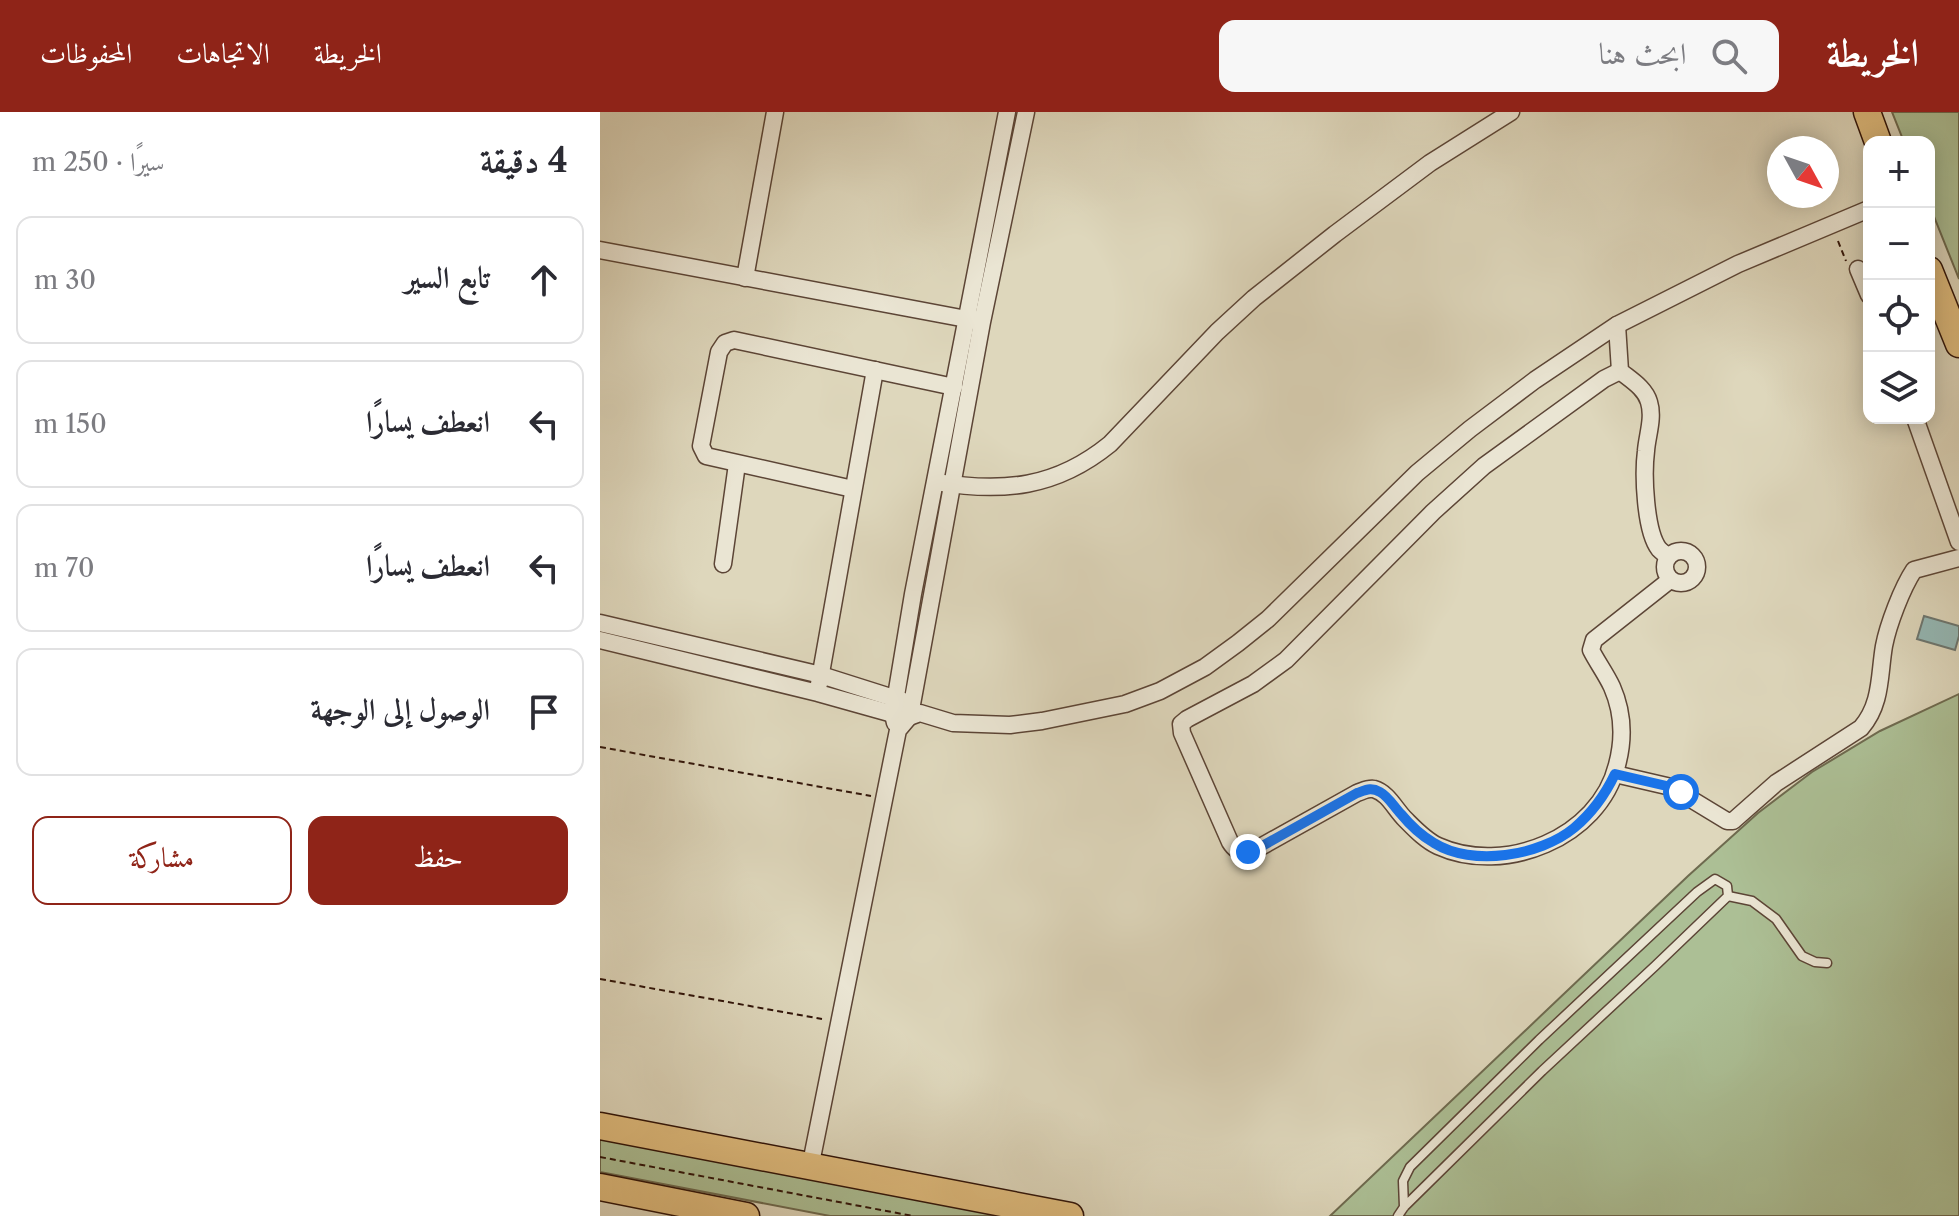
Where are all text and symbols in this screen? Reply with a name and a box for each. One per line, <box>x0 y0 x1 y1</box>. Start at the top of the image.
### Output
search box <box>1219 20 1779 92</box>
text: الخريطة <box>1827 29 1919 76</box>
icon: search <box>1707 34 1751 78</box>
text: ابحث هنا <box>1599 35 1687 72</box>
text: المحفوظات <box>40 36 132 70</box>
text: الاتجاهات <box>176 36 270 70</box>
text: الخريطة <box>314 36 382 70</box>
north arrow <box>1767 136 1839 208</box>
map controls <box>1863 136 1935 424</box>
button: + <box>1863 136 1935 208</box>
text: 4 دقيقة <box>480 139 568 181</box>
text: سيرًا · 250 m <box>32 146 165 178</box>
button: − <box>1863 208 1935 280</box>
icon: ahead <box>522 258 566 302</box>
text: تابع السير <box>404 259 490 296</box>
text: 30 m <box>34 264 96 296</box>
button: locate <box>1863 280 1935 352</box>
button: layers <box>1863 352 1935 424</box>
icon: left <box>522 402 566 446</box>
text: انعطف يسارًا <box>366 403 490 440</box>
text: 150 m <box>34 408 107 440</box>
icon: left <box>522 546 566 590</box>
text: انعطف يسارًا <box>366 547 490 584</box>
text: 70 m <box>34 552 94 584</box>
icon: arrive <box>522 690 566 734</box>
text: الوصول إلى الوجهة <box>311 691 490 728</box>
route start <box>1663 774 1699 810</box>
button: مشاركة <box>32 816 292 905</box>
button: حفظ <box>308 816 568 905</box>
route end <box>1230 834 1266 870</box>

